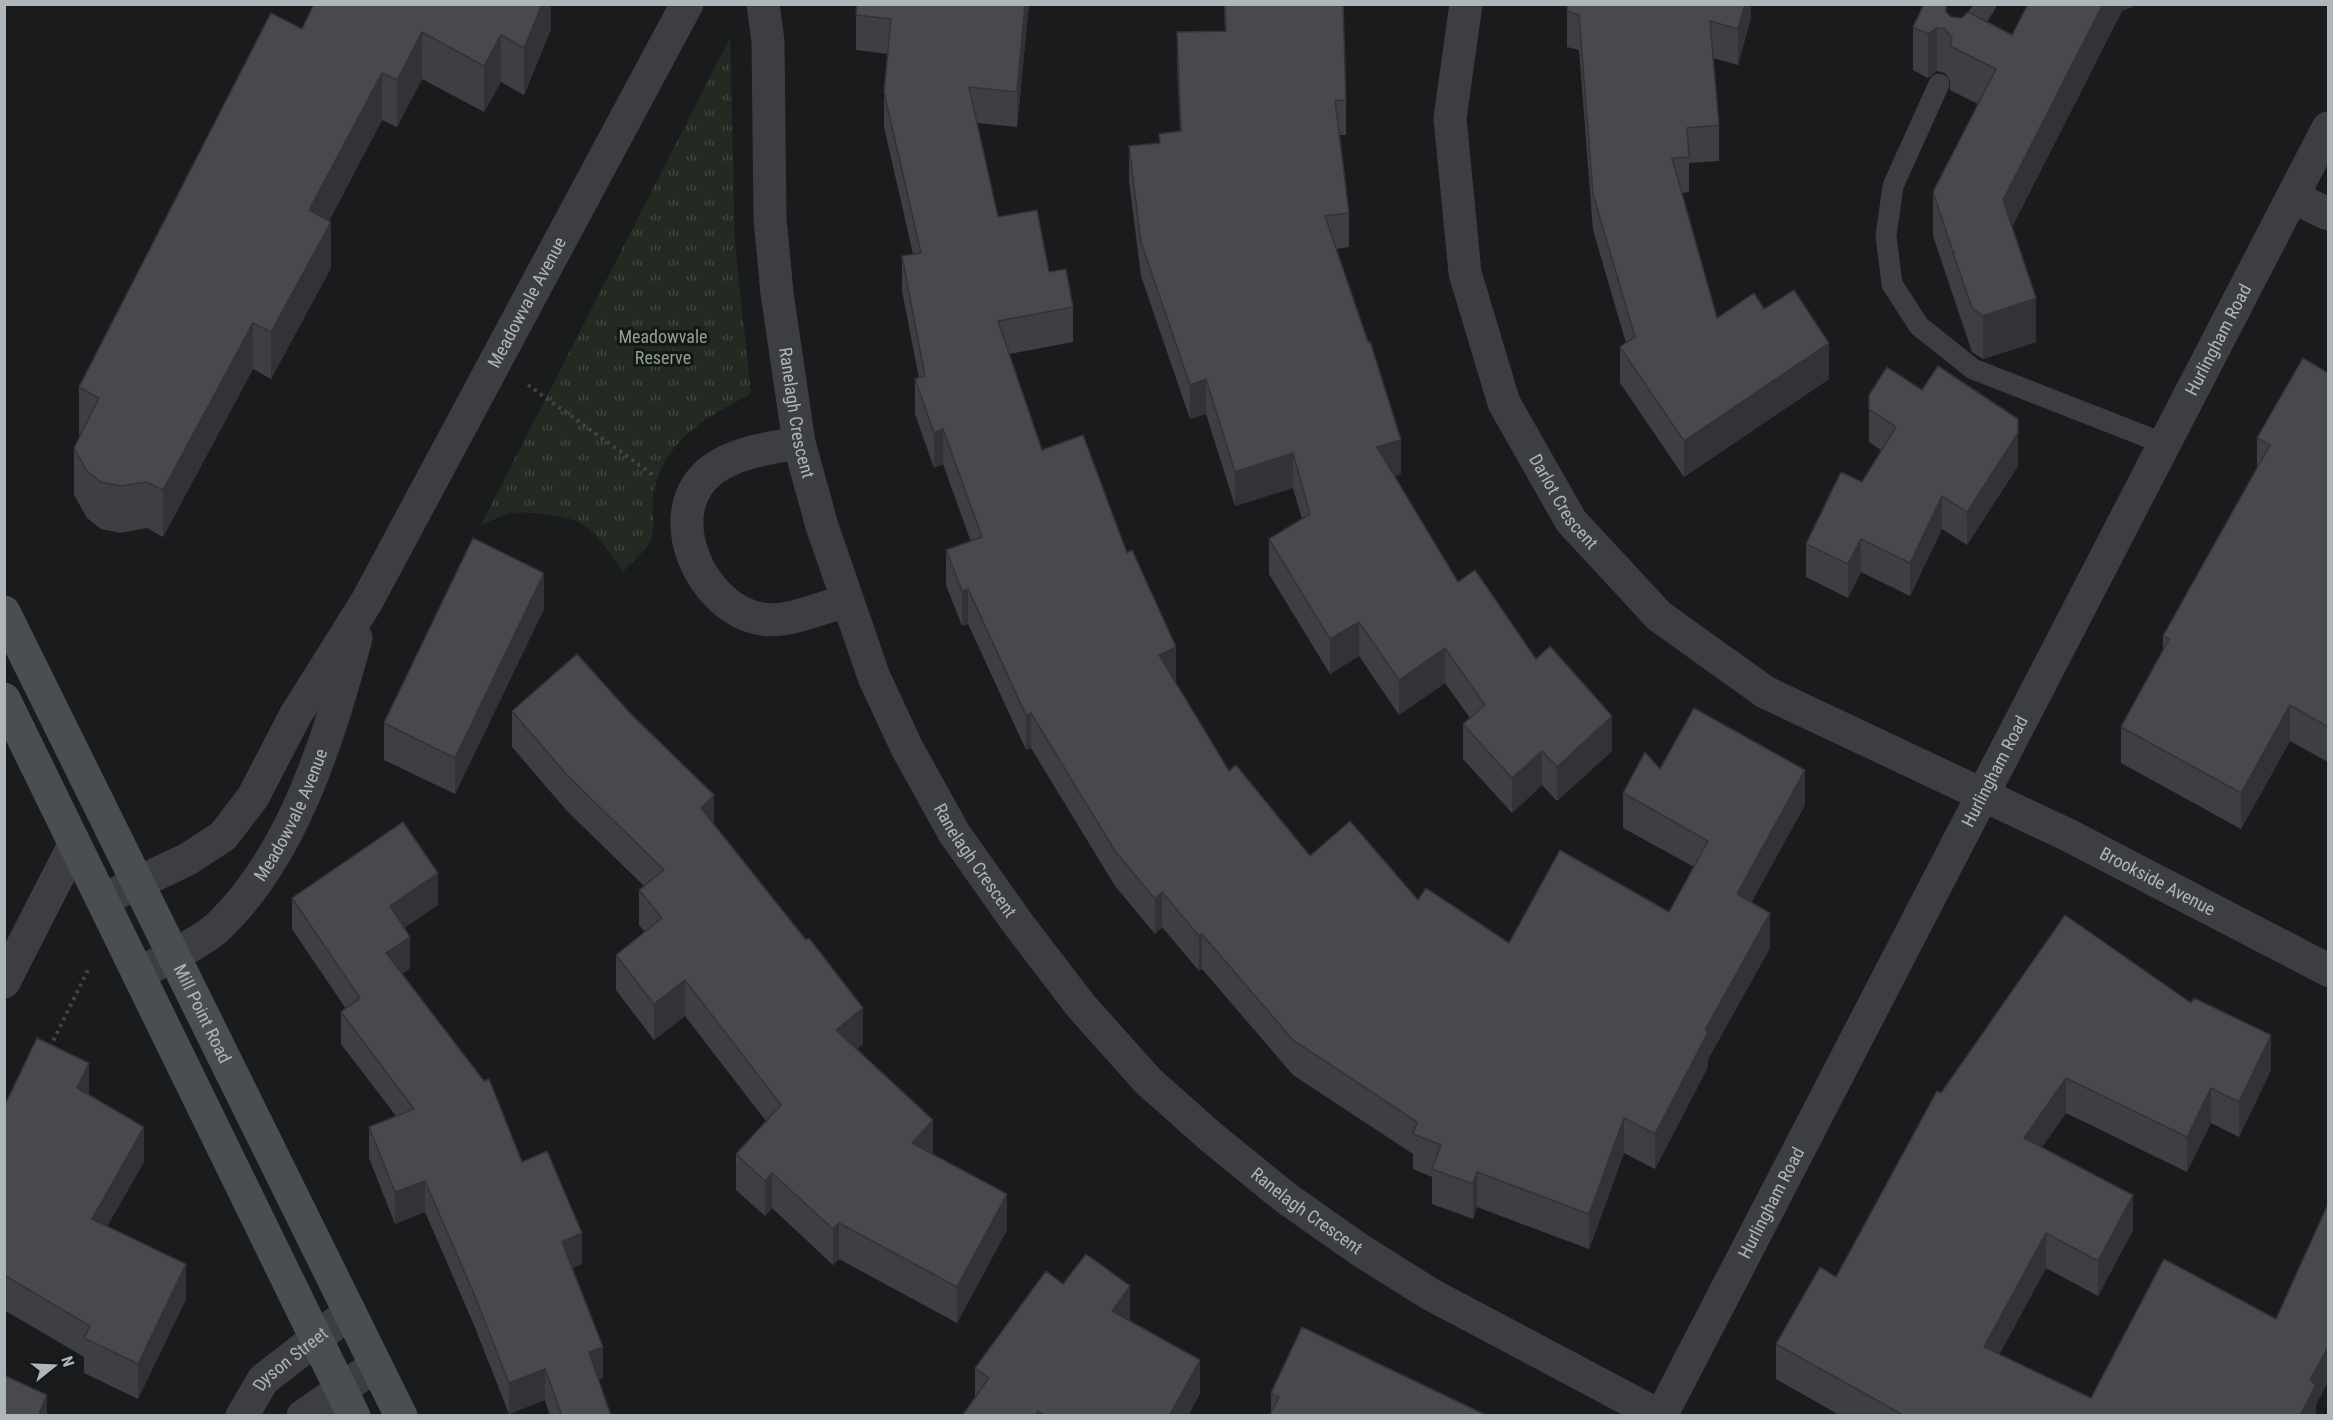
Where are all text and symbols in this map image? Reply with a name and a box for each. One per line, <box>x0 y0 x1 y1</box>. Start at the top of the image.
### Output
street label: Meadowvale Avenue <box>483 233 570 371</box>
street label: Hurlingham Road <box>2180 280 2255 399</box>
park label: Meadowvale Reserve <box>618 326 708 368</box>
street label: Ranelagh Crescent <box>775 346 819 481</box>
street label: Darlot Crescent <box>1525 450 1603 553</box>
street label: Hurlingham Road <box>1957 712 2032 830</box>
street label: Meadowvale Avenue <box>249 746 331 885</box>
street label: Ranelagh Crescent <box>930 800 1021 921</box>
street label: Brookside Avenue <box>2096 842 2219 920</box>
street label: Mill Point Road <box>170 961 236 1066</box>
street label: Hurlingham Road <box>1733 1143 1808 1262</box>
street label: Ranelagh Crescent <box>1247 1163 1367 1258</box>
street label: Dyson Street <box>248 1322 332 1394</box>
north arrow <box>24 1336 84 1396</box>
text: N <box>57 1354 78 1369</box>

